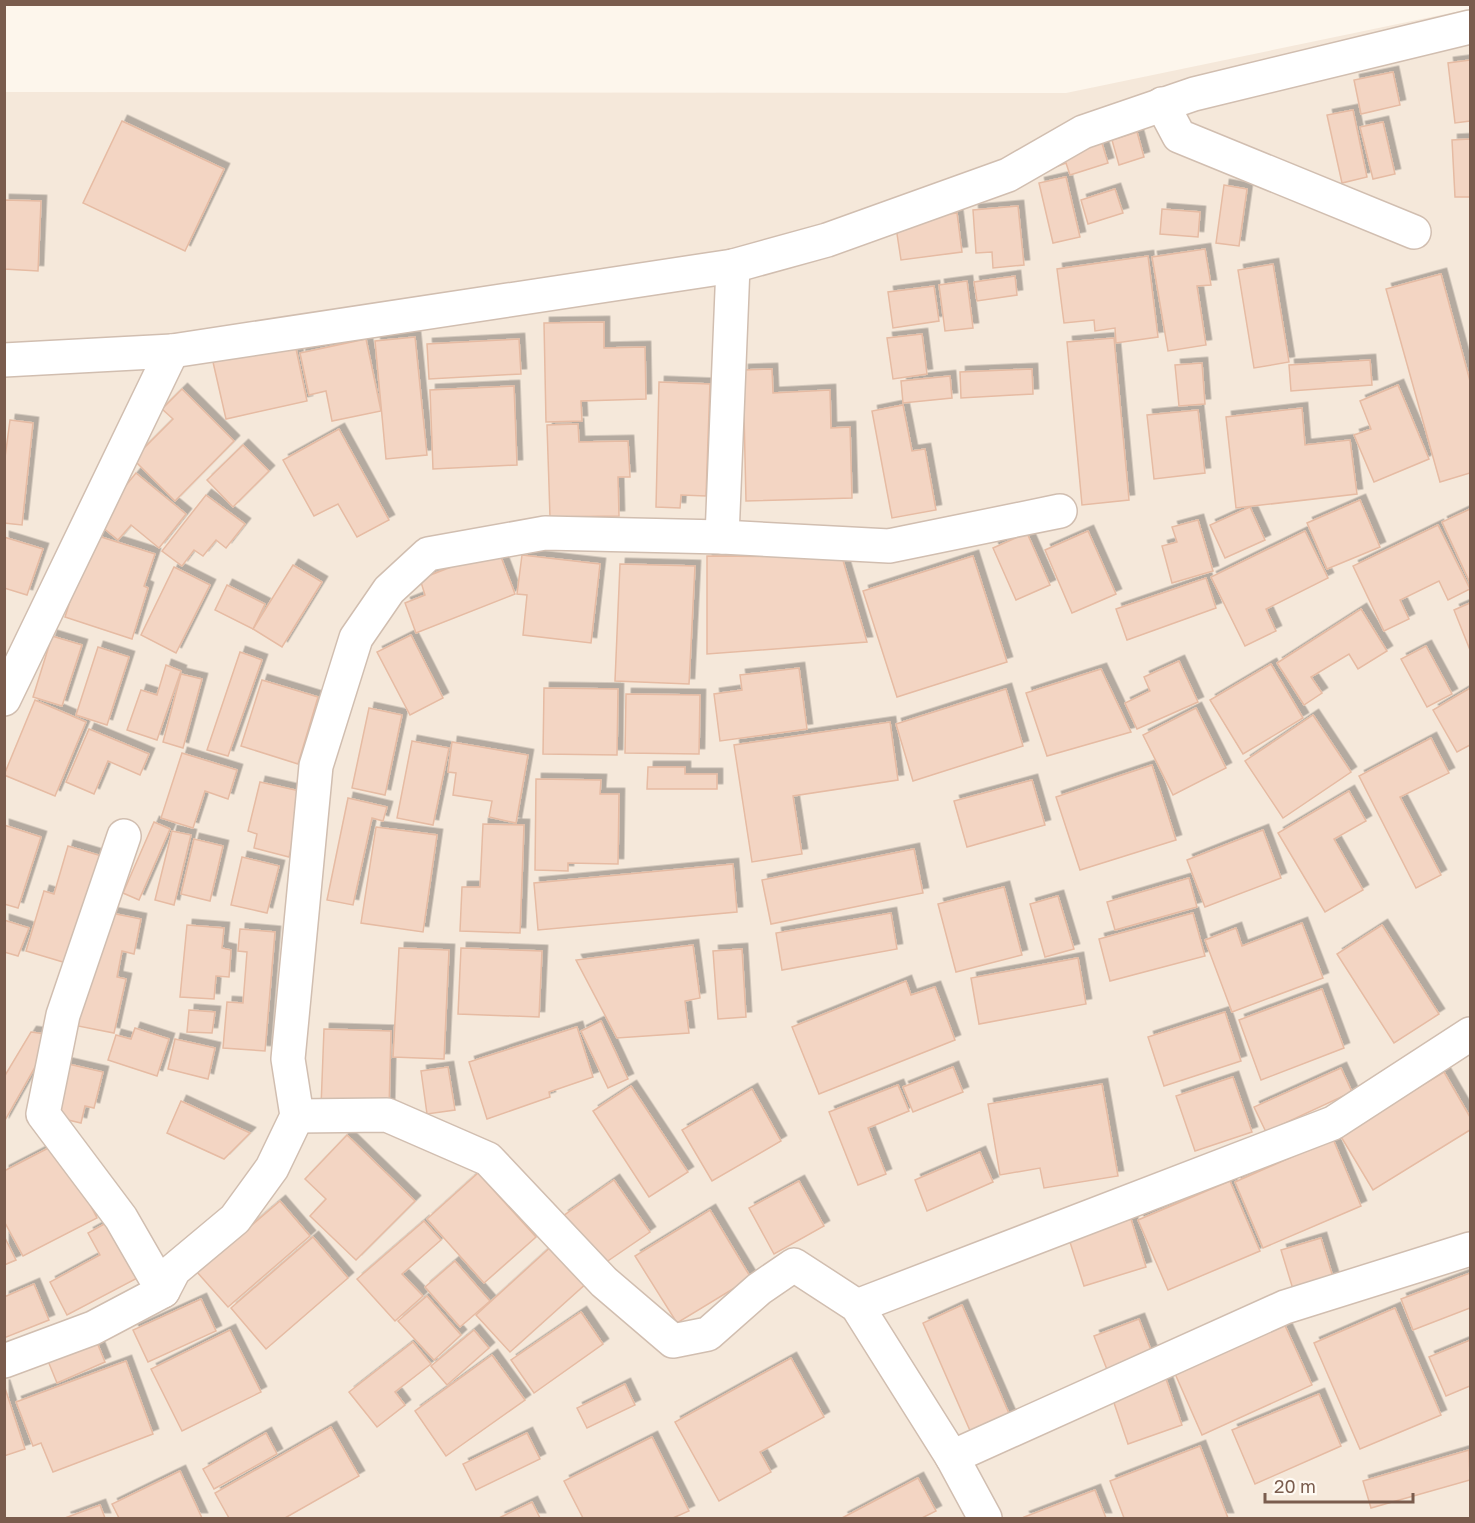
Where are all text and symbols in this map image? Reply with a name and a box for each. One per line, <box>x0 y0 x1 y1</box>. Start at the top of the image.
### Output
scale bar <box>1265 1466 1414 1504</box>
text: 20 m <box>1274 1475 1316 1497</box>

